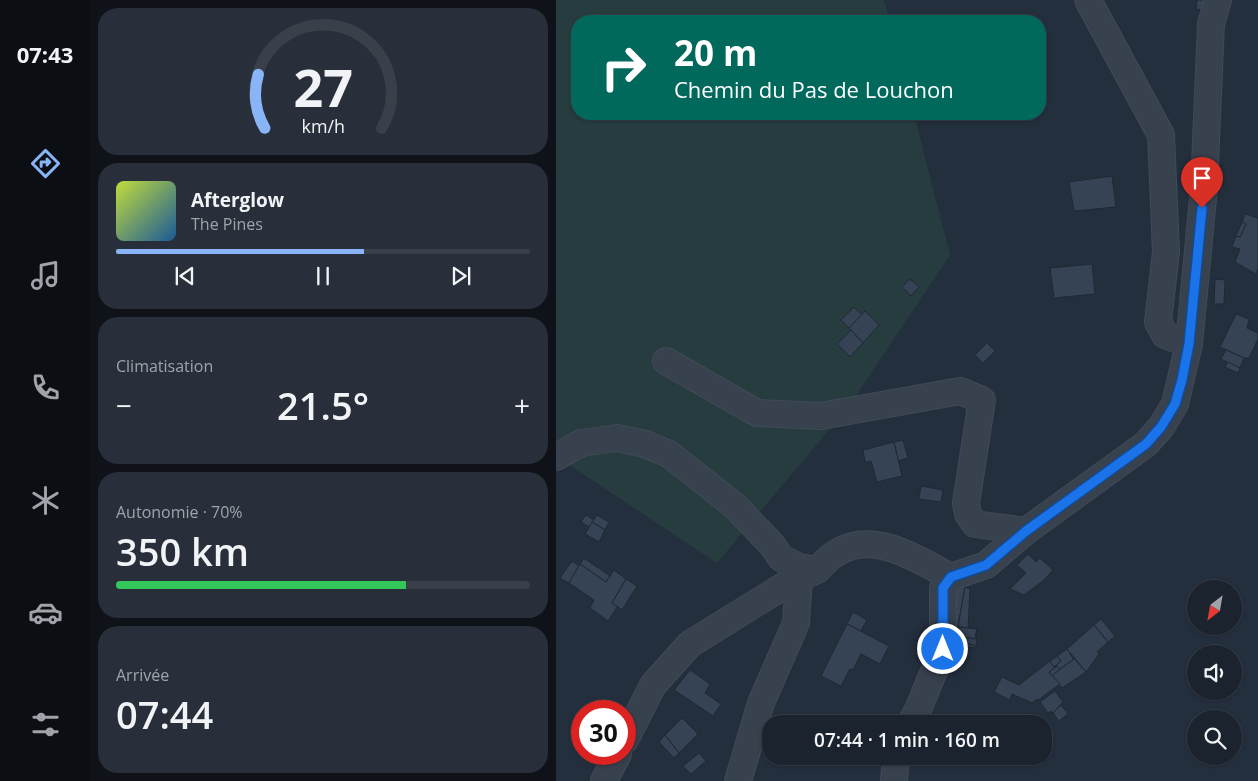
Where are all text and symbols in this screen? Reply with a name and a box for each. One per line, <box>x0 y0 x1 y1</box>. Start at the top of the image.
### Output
text: 20 m <box>674 29 757 76</box>
icon: right <box>591 35 656 100</box>
text: 07:43 <box>17 39 73 69</box>
text: 27 <box>293 51 353 122</box>
text: Chemin du Pas de Louchon <box>674 74 954 104</box>
text: km/h <box>301 114 345 138</box>
icon: directions <box>28 146 63 181</box>
pin <box>1181 157 1223 208</box>
icon: arrive <box>1188 164 1216 192</box>
text: Afterglow <box>191 187 284 213</box>
text: The Pines <box>191 213 263 235</box>
icon: music <box>28 258 63 293</box>
icon: previous <box>171 262 199 290</box>
icon: pause <box>309 262 337 290</box>
icon: next <box>447 262 475 290</box>
text: Climatisation <box>116 355 213 377</box>
icon: phone <box>28 370 63 405</box>
text: 21.5° <box>277 379 369 431</box>
text: − <box>116 386 132 424</box>
text: + <box>514 386 530 424</box>
icon: climate <box>28 483 63 518</box>
text: Autonomie · 70% <box>116 501 243 523</box>
text: 350 km <box>116 525 249 577</box>
north arrow <box>1187 580 1242 635</box>
map controls <box>1187 580 1242 765</box>
icon: car <box>28 595 63 630</box>
position arrow <box>916 622 968 674</box>
button: sound <box>1187 645 1242 700</box>
text: Arrivée <box>116 664 169 686</box>
text: 07:44 <box>116 688 213 740</box>
speed limit sign: 30 <box>571 700 636 765</box>
icon: filters <box>28 707 63 742</box>
button: search <box>1187 710 1242 765</box>
text: 07:44 · 1 min · 160 m <box>814 727 1000 753</box>

